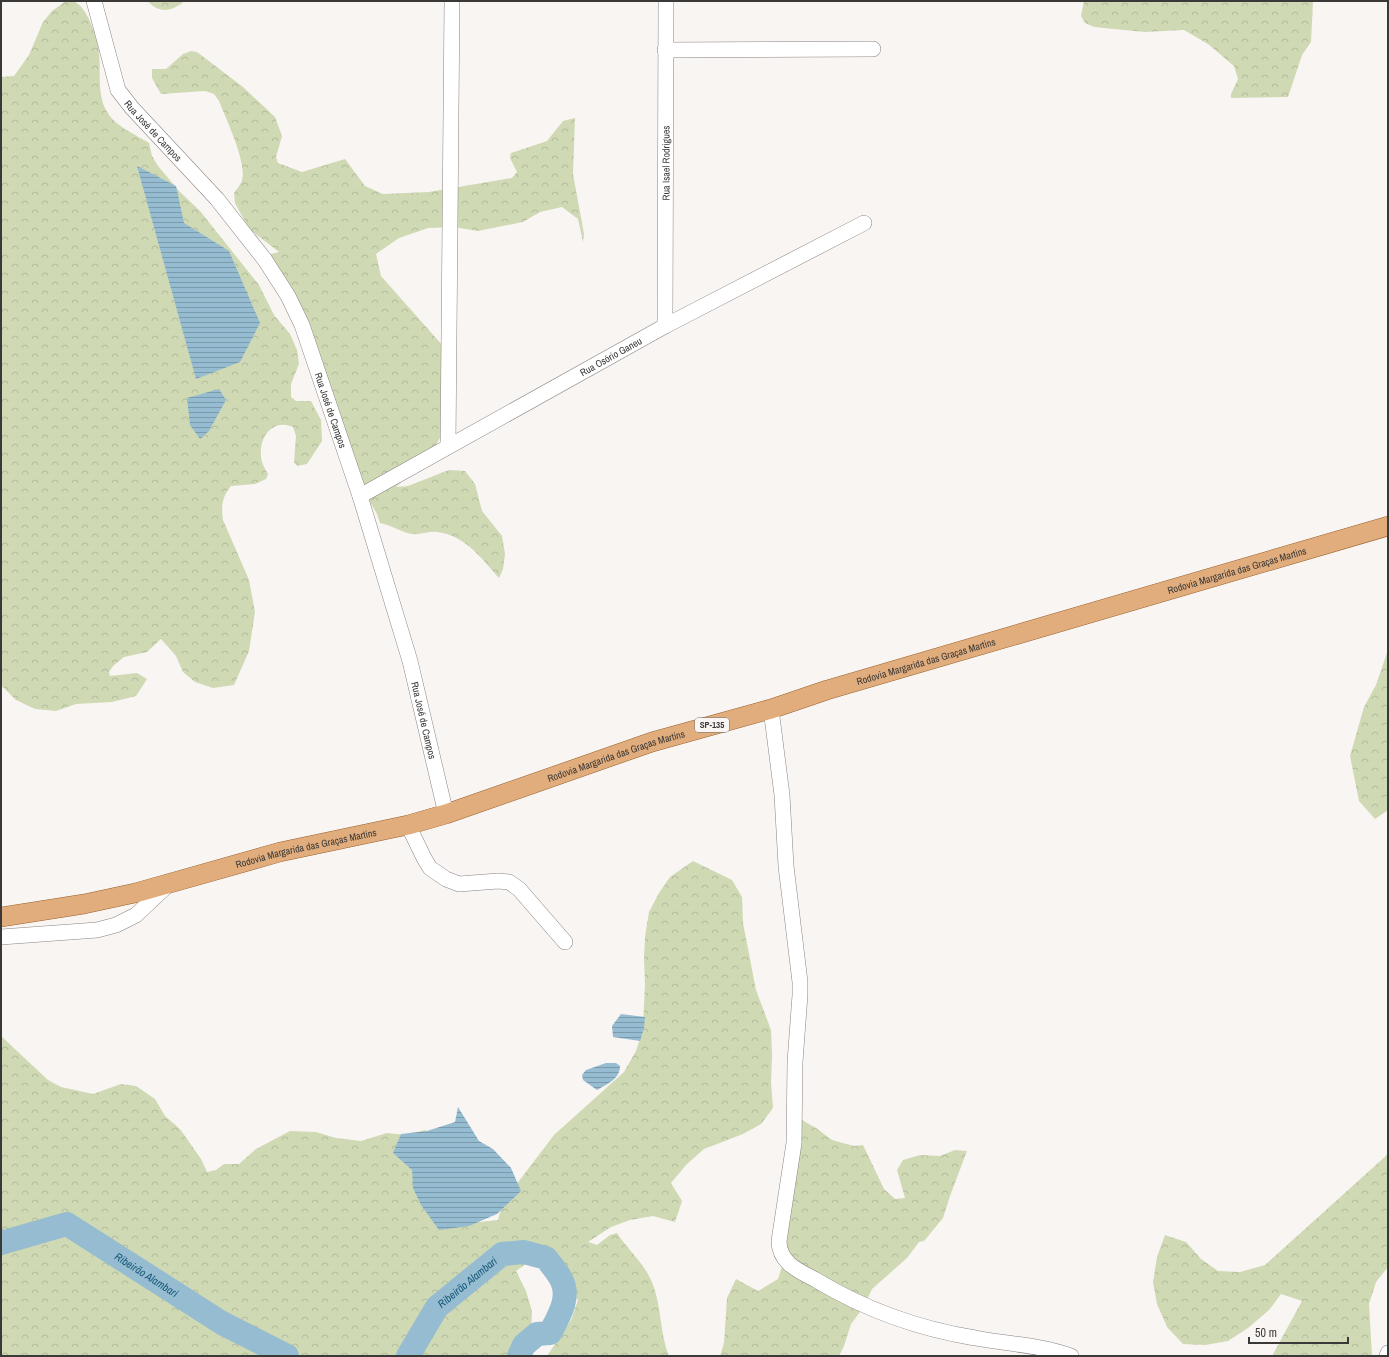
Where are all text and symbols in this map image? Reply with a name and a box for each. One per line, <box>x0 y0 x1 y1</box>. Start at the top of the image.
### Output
street label: Rua José de Campos <box>121 98 184 164</box>
street label: Rua Isael Rodrigues <box>659 126 673 200</box>
street label: Rua Osório Ganeu <box>578 334 644 379</box>
street label: Rua José de Campos <box>312 371 349 450</box>
street label: Rodovia Margarida das Graças Martins <box>1166 544 1308 597</box>
street label: Rodovia Margarida das Graças Martins <box>855 635 997 688</box>
street label: Rua José de Campos <box>408 681 439 760</box>
road number: SP-135 <box>695 718 729 732</box>
street label: Rodovia Margarida das Graças Martins <box>546 727 686 785</box>
street label: Rodovia Margarida das Graças Martins <box>234 826 378 871</box>
water label: Ribeirão Alambari <box>112 1249 181 1301</box>
water label: Ribeirão Alambari <box>435 1254 500 1311</box>
scale bar <box>1249 1319 1348 1345</box>
text: 50 m <box>1255 1325 1277 1341</box>

